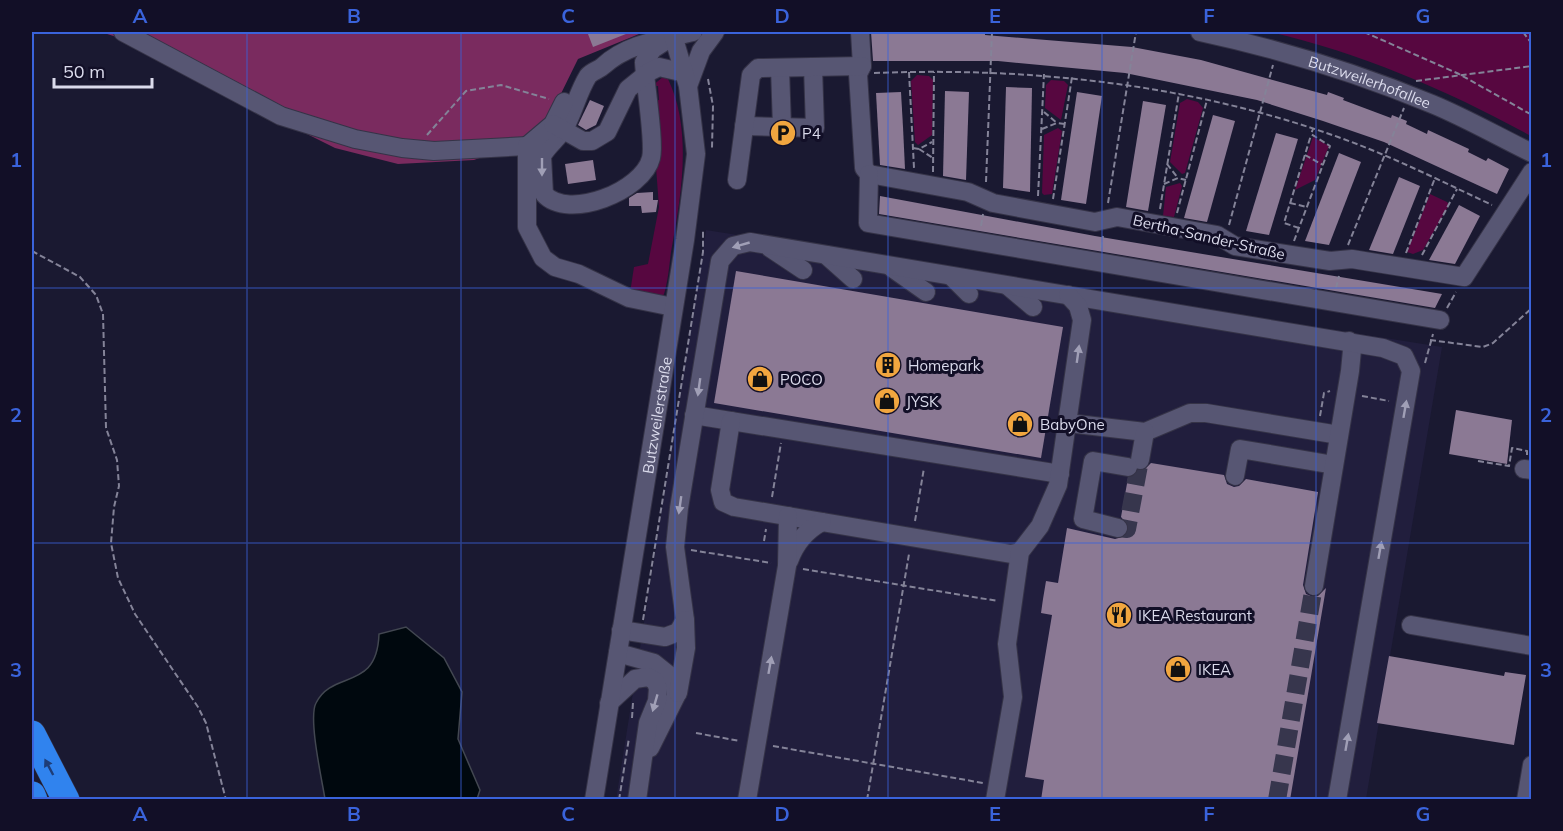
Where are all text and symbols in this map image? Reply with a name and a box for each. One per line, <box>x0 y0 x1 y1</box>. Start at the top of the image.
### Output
text: A <box>133 3 148 28</box>
text: B <box>347 3 361 28</box>
text: C <box>561 3 575 28</box>
text: D <box>774 3 790 28</box>
text: E <box>989 3 1001 28</box>
text: F <box>1203 3 1215 28</box>
text: G <box>1416 3 1430 28</box>
scale bar <box>54 51 152 89</box>
street label: Butzweilerhofallee <box>1306 51 1434 112</box>
text: 50 m <box>63 60 105 83</box>
parking icon: P4 <box>768 118 798 148</box>
place label: P4 <box>802 124 821 143</box>
text: 1 <box>10 147 22 172</box>
text: 1 <box>1540 147 1552 172</box>
one-way arrow <box>537 158 547 177</box>
street label: Bertha-Sander-Straße <box>1131 210 1287 264</box>
one-way arrow <box>732 241 750 251</box>
one-way arrow <box>1073 344 1082 363</box>
building icon: Homepark <box>873 350 903 380</box>
street label: Butzweilerstraße <box>638 355 675 475</box>
place label: Homepark <box>908 356 981 375</box>
shop icon: POCO <box>745 364 775 394</box>
place label: POCO <box>780 370 823 389</box>
one-way arrow <box>695 377 704 396</box>
shop icon: JYSK <box>872 386 902 416</box>
place label: JYSK <box>906 392 939 411</box>
one-way arrow <box>1400 399 1409 418</box>
text: 2 <box>10 402 22 427</box>
text: 2 <box>1540 402 1552 427</box>
shop icon: BabyOne <box>1005 409 1035 439</box>
place label: BabyOne <box>1040 415 1105 434</box>
one-way arrow <box>675 495 684 514</box>
one-way arrow <box>1376 540 1385 559</box>
restaurant icon: IKEA Restaurant <box>1104 600 1134 630</box>
place label: IKEA Restaurant <box>1138 606 1252 625</box>
shop icon: IKEA <box>1163 654 1193 684</box>
one-way arrow <box>765 656 774 675</box>
text: 3 <box>10 657 22 682</box>
text: 3 <box>1540 657 1552 682</box>
place label: IKEA <box>1198 660 1231 679</box>
one-way arrow <box>650 694 659 712</box>
one-way arrow <box>1343 732 1352 751</box>
one-way arrow <box>44 758 54 775</box>
text: A <box>133 801 148 826</box>
text: B <box>347 801 361 826</box>
text: C <box>561 801 575 826</box>
text: D <box>774 801 790 826</box>
text: E <box>989 801 1001 826</box>
text: F <box>1203 801 1215 826</box>
text: G <box>1416 801 1430 826</box>

